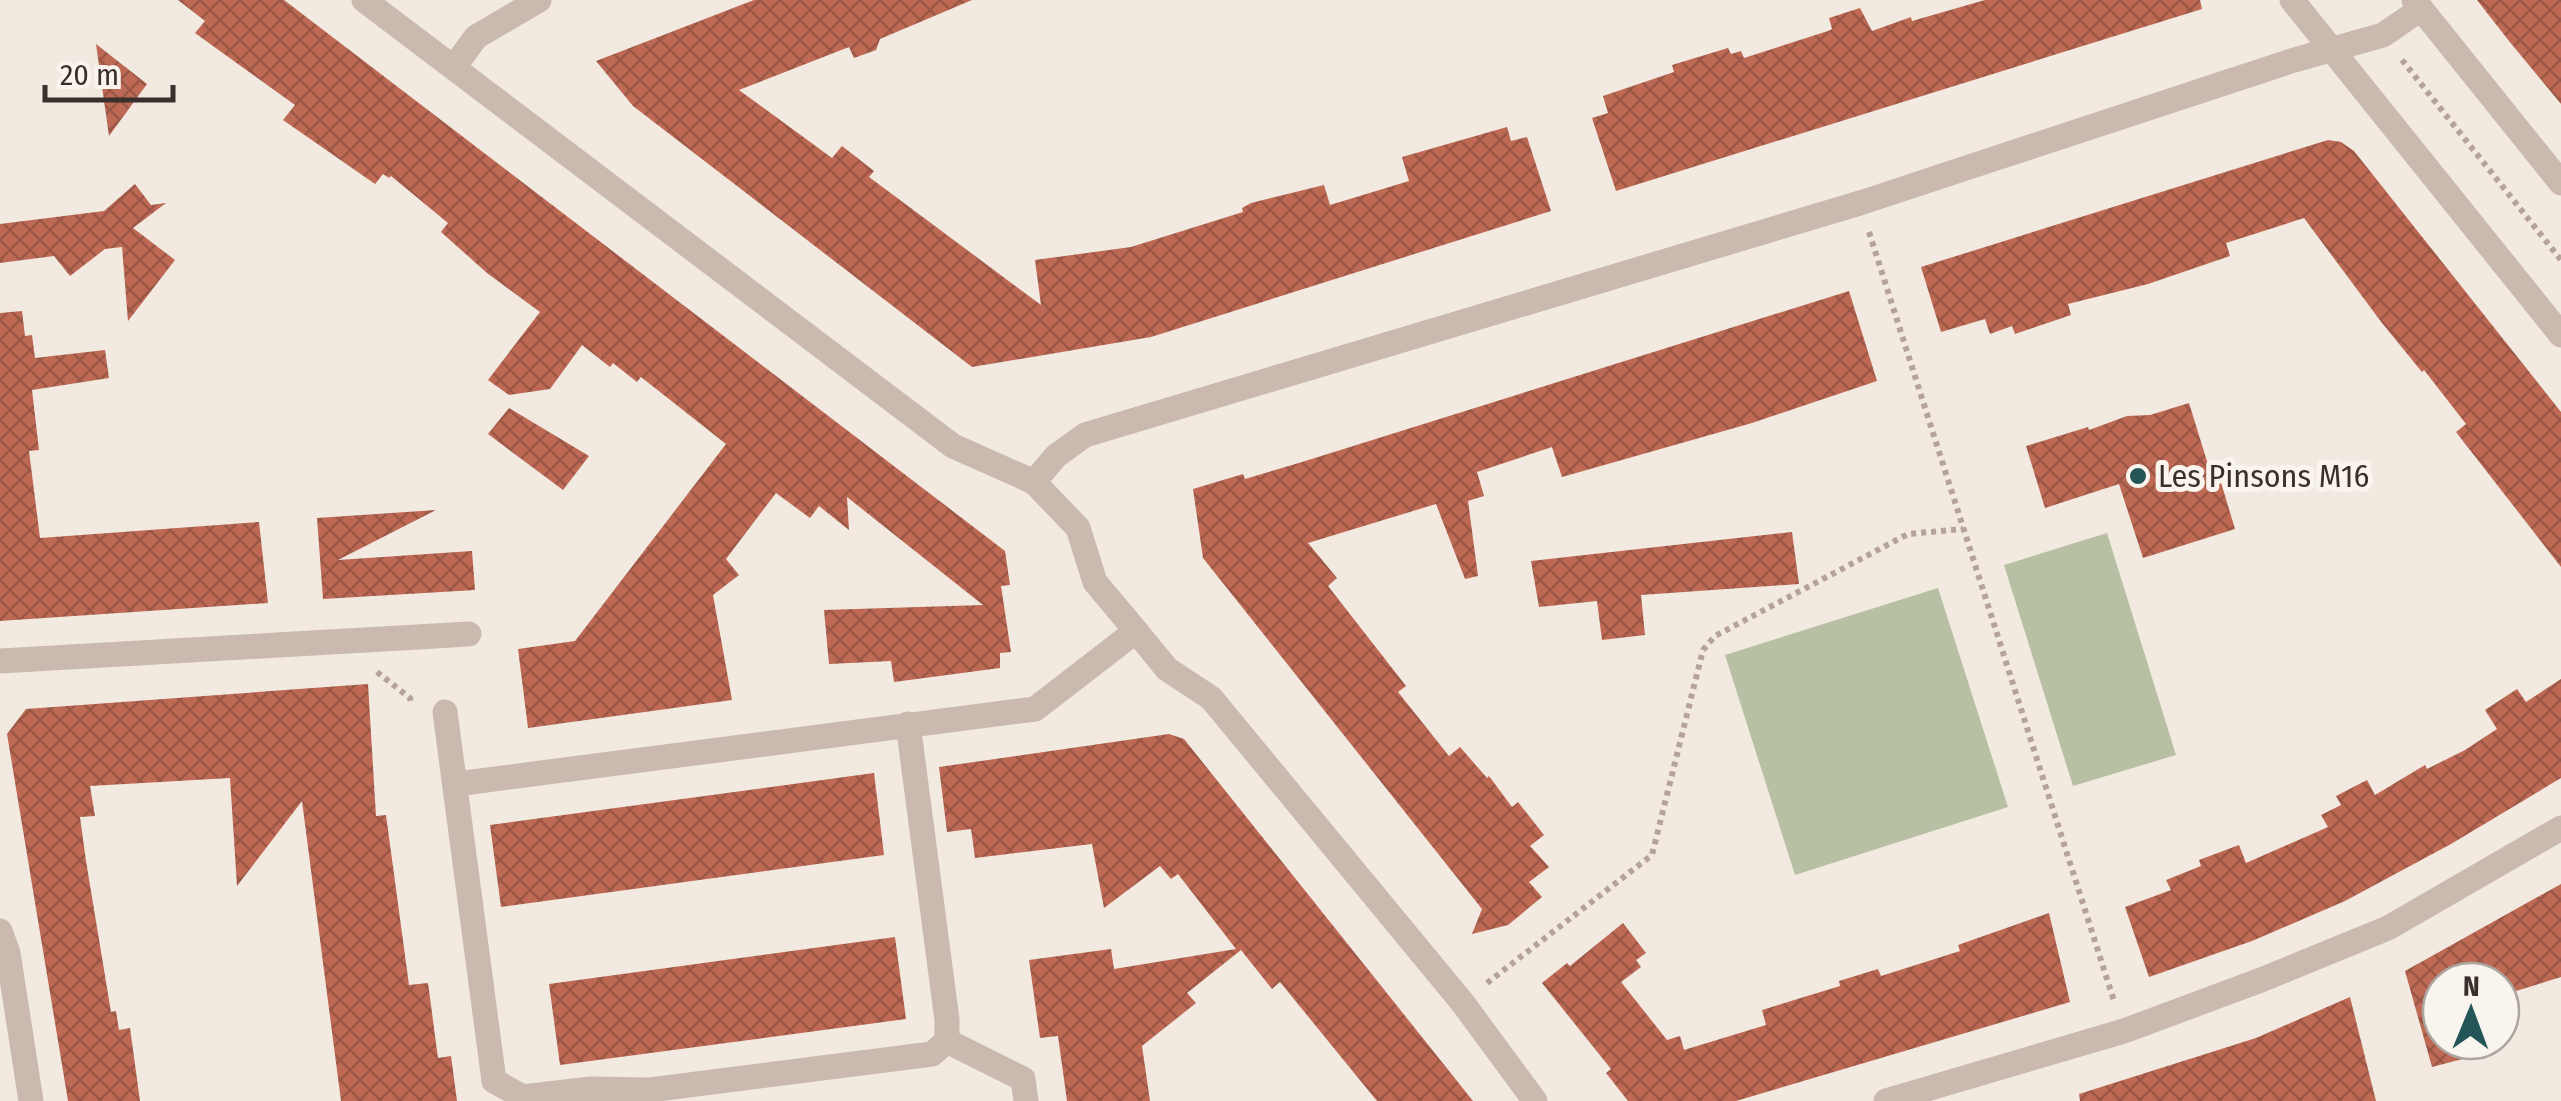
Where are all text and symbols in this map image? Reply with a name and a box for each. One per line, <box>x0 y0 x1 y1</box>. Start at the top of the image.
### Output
scale bar <box>45 40 172 102</box>
text: 20 m <box>60 57 119 93</box>
place label: Les Pinsons M16 <box>2158 457 2369 495</box>
marker: Les Pinsons M16 <box>2127 465 2149 487</box>
north arrow <box>2421 961 2521 1061</box>
text: N <box>2463 970 2480 1003</box>

